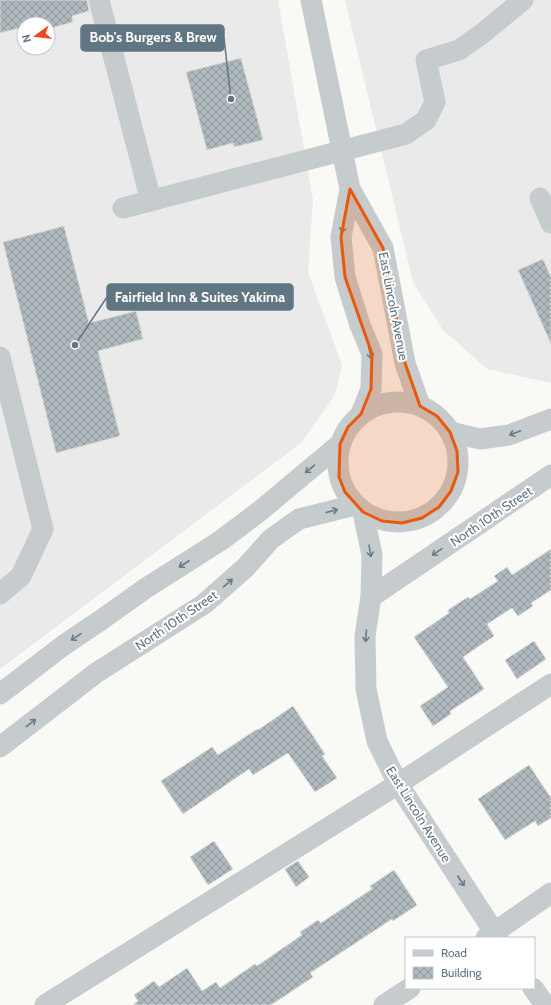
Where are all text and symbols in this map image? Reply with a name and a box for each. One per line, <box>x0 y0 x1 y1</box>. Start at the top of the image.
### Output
north arrow <box>16 16 56 56</box>
callout: Bob's Burgers & Brew <box>81 25 224 51</box>
text: Bob's Burgers & Brew <box>89 28 217 46</box>
text: N <box>19 33 34 44</box>
one-way arrow <box>339 221 347 234</box>
street label: East Lincoln Avenue <box>376 250 412 362</box>
callout: Fairfield Inn & Suites Yakima <box>107 284 293 310</box>
text: Fairfield Inn & Suites Yakima <box>115 288 285 306</box>
one-way arrow <box>367 346 375 359</box>
one-way arrow <box>509 430 521 438</box>
one-way arrow <box>305 465 315 474</box>
street label: North 10th Street <box>447 482 536 549</box>
one-way arrow <box>325 507 338 514</box>
one-way arrow <box>366 544 374 557</box>
one-way arrow <box>432 548 443 556</box>
one-way arrow <box>179 560 190 568</box>
one-way arrow <box>222 579 233 588</box>
street label: North 10th Street <box>132 586 221 653</box>
one-way arrow <box>362 629 369 642</box>
one-way arrow <box>71 633 82 641</box>
one-way arrow <box>25 719 36 728</box>
street label: East Lincoln Avenue <box>383 763 455 865</box>
one-way arrow <box>457 875 465 886</box>
legend <box>405 937 535 989</box>
text: Road <box>441 945 467 960</box>
text: Building <box>441 965 483 980</box>

